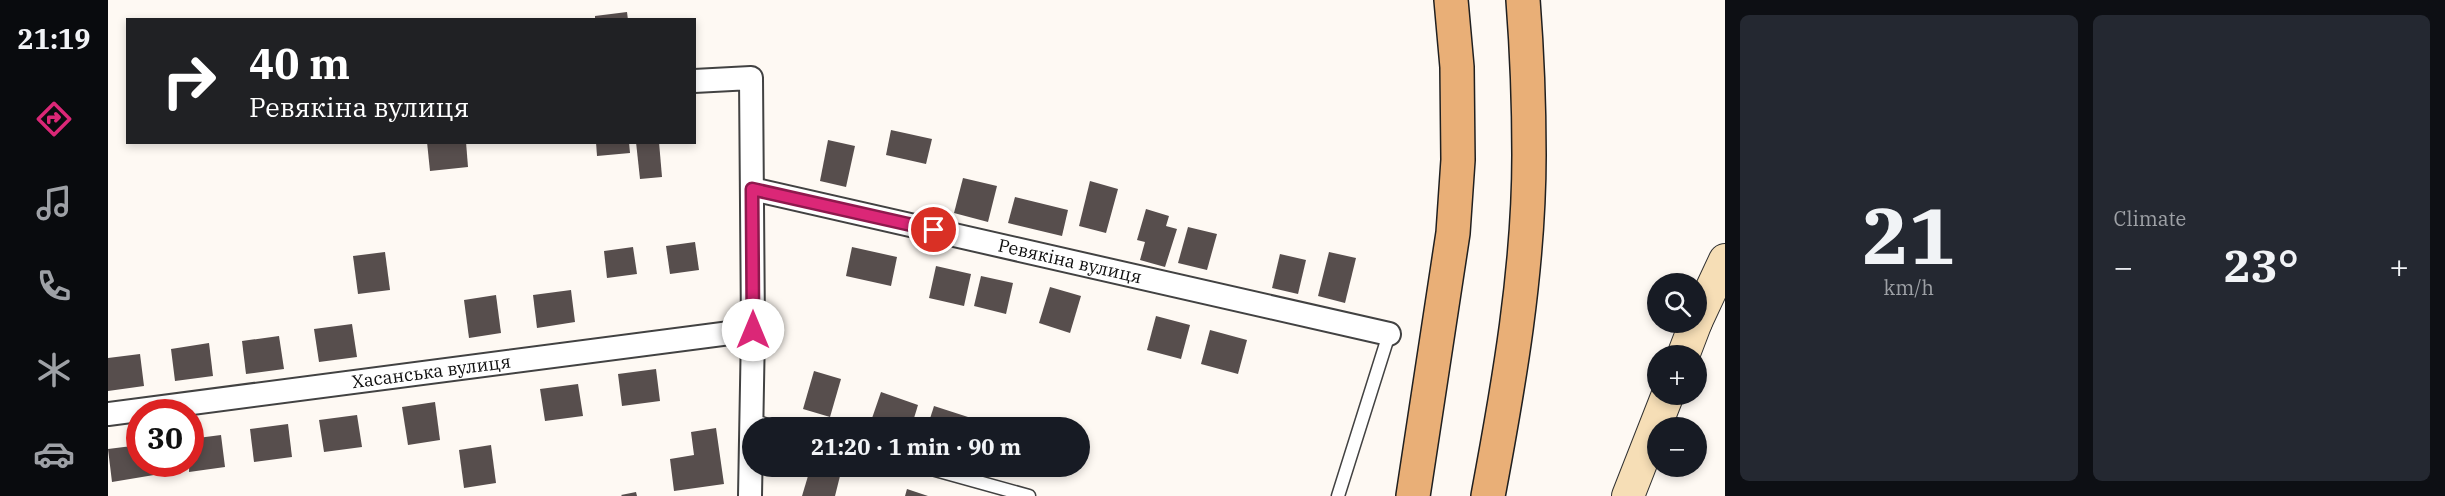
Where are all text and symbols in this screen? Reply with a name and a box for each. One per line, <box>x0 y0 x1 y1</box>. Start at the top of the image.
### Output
text: 21:19 <box>18 21 90 56</box>
text: 40 m <box>249 36 350 91</box>
icon: right <box>150 42 228 120</box>
text: Ревякiна вулиця <box>249 89 469 124</box>
icon: directions <box>33 98 75 140</box>
icon: music <box>33 182 75 224</box>
text: 21 <box>1862 184 1956 285</box>
pin <box>908 204 959 255</box>
text: Climate <box>2114 205 2186 232</box>
icon: arrive <box>917 213 950 246</box>
street label: Ревякiна вулиця <box>996 233 1144 288</box>
text: 23° <box>2224 236 2299 294</box>
text: − <box>2114 245 2133 288</box>
text: + <box>2389 245 2409 288</box>
icon: phone <box>33 265 75 307</box>
map controls <box>1647 273 1707 477</box>
button: search <box>1647 273 1707 333</box>
text: km/h <box>1883 274 1934 301</box>
position arrow <box>721 298 785 362</box>
button: + <box>1647 345 1707 405</box>
icon: climate <box>33 349 75 391</box>
street label: Хасанська вулиця <box>350 350 512 393</box>
speed limit sign: 30 <box>126 399 204 477</box>
button: − <box>1647 417 1707 477</box>
text: 21:20 · 1 min · 90 m <box>811 432 1021 461</box>
icon: car <box>33 433 75 475</box>

